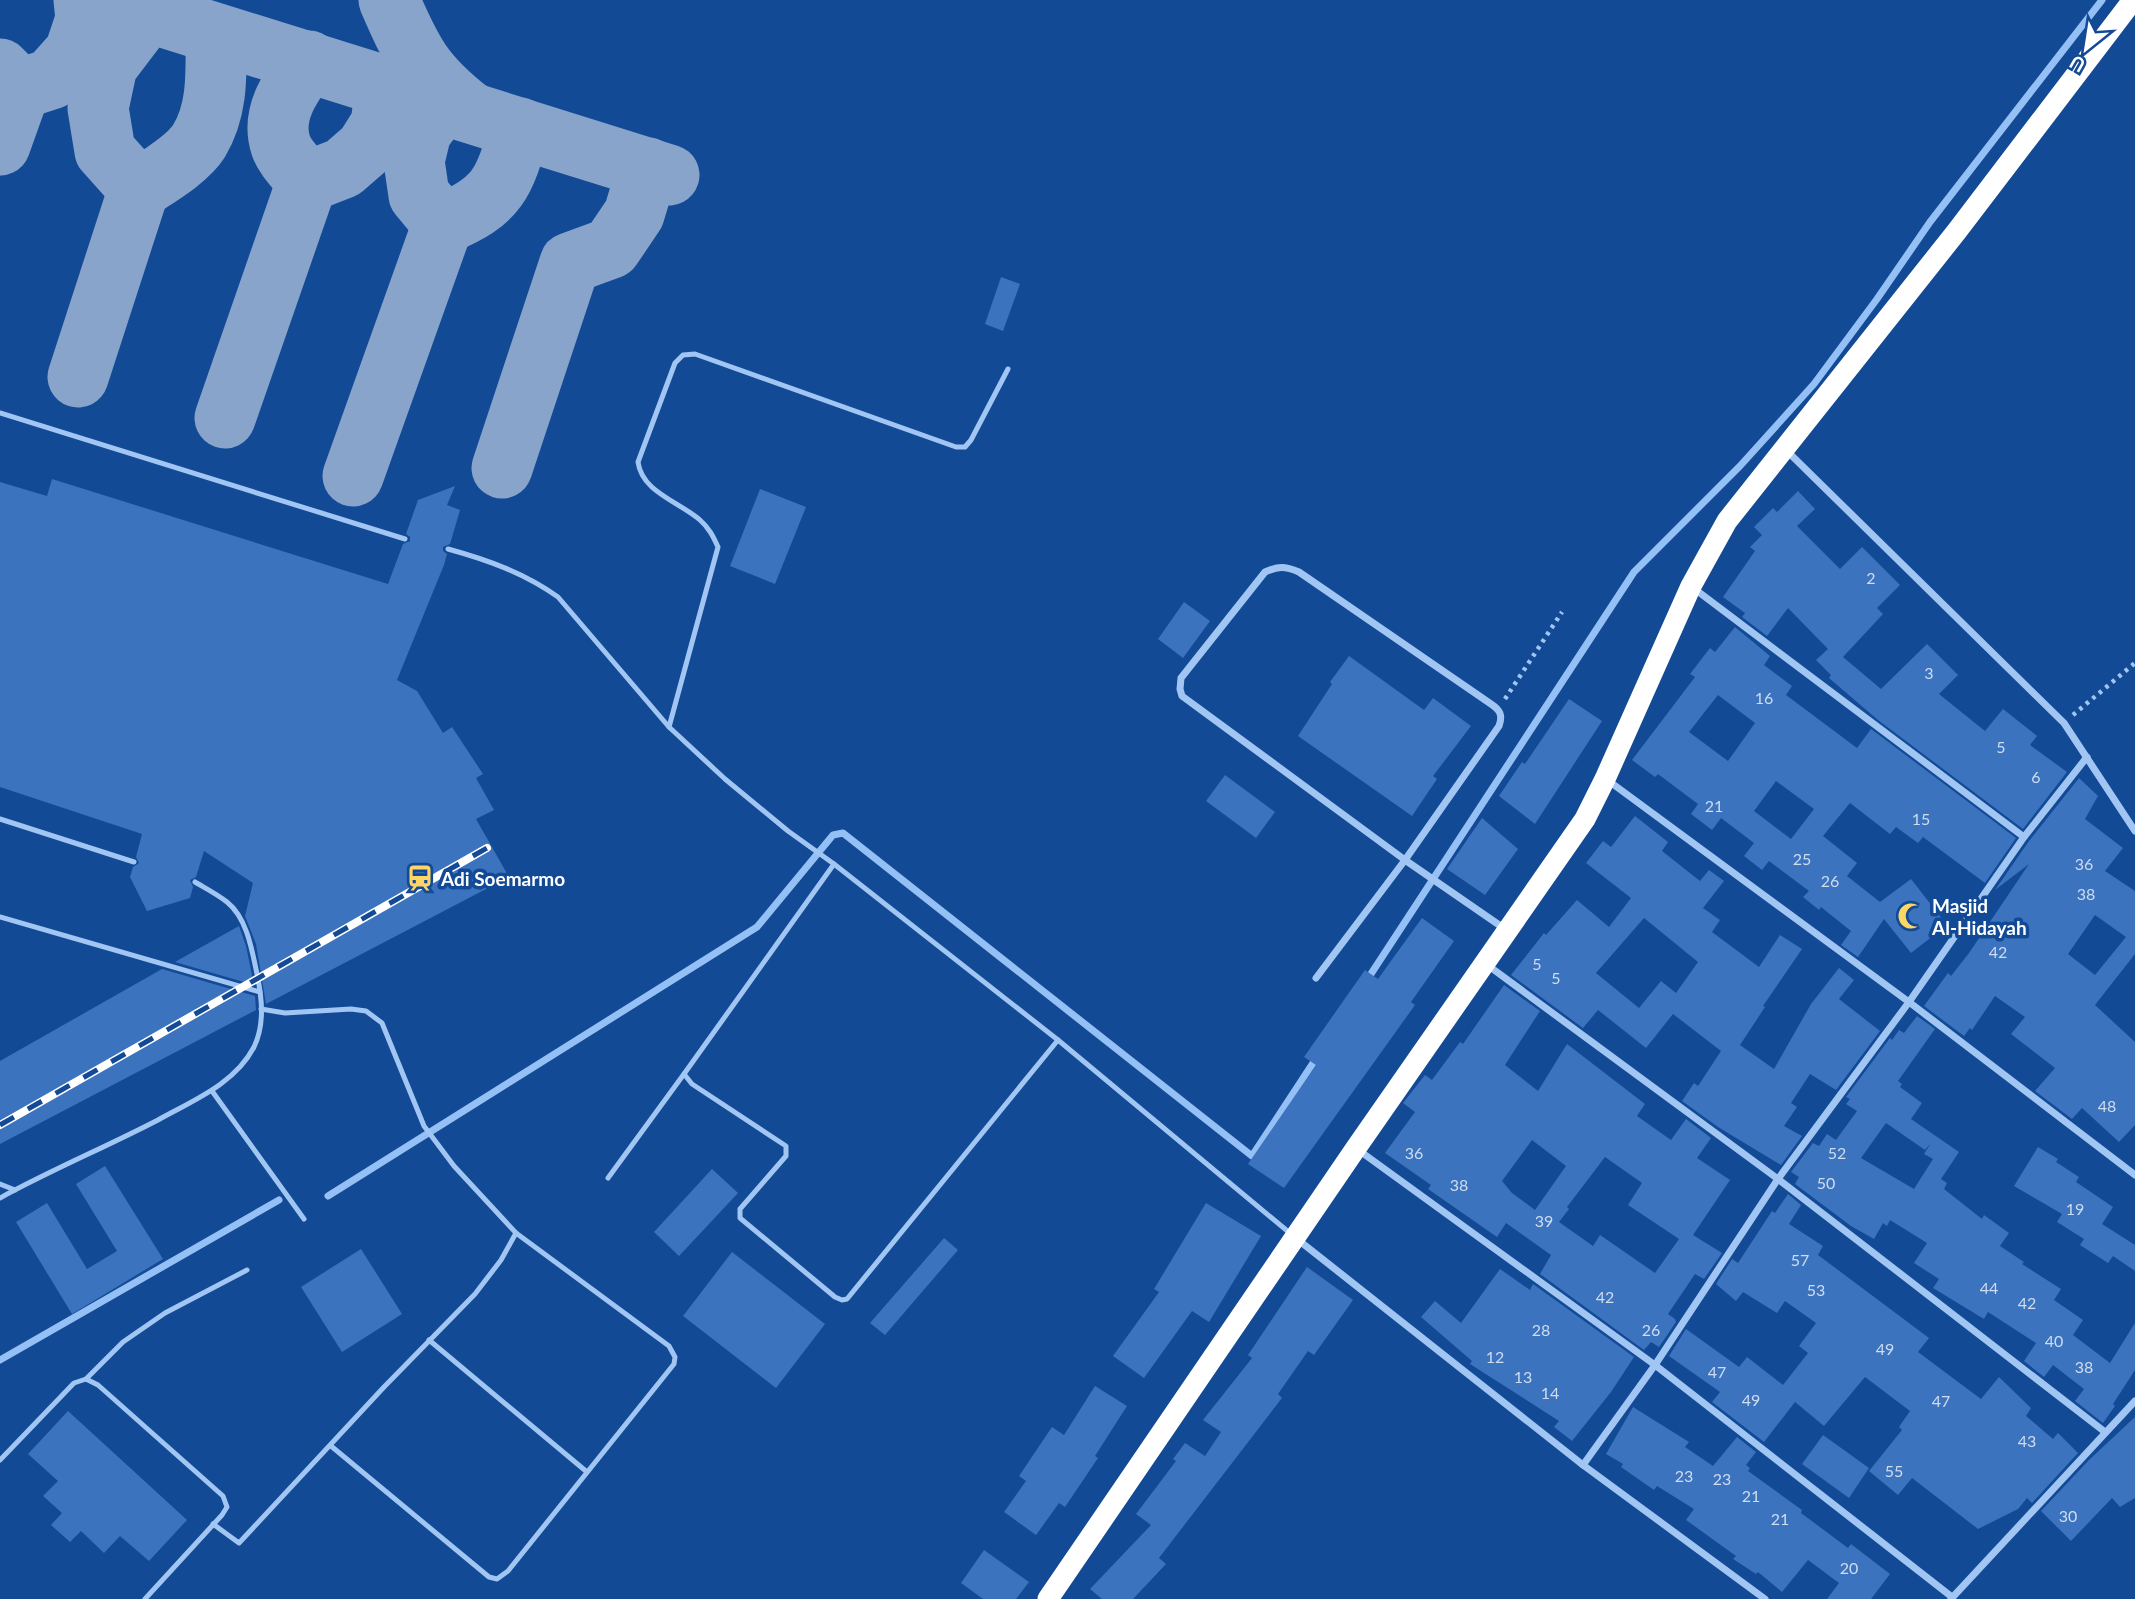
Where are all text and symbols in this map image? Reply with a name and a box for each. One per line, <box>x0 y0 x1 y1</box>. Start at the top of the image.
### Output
north arrow <box>2051 14 2121 84</box>
text: U <box>2065 51 2089 78</box>
house number: 2 <box>1866 568 1876 587</box>
house number: 3 <box>1924 663 1934 682</box>
house number: 16 <box>1755 688 1773 707</box>
house number: 5 <box>1996 737 2006 756</box>
house number: 6 <box>2031 767 2041 786</box>
house number: 21 <box>1705 796 1723 815</box>
house number: 15 <box>1912 809 1930 828</box>
house number: 25 <box>1793 849 1811 868</box>
house number: 36 <box>2075 854 2093 873</box>
station icon: Adi Soemarmo <box>405 863 435 893</box>
place label: Adi Soemarmo <box>440 867 565 890</box>
house number: 26 <box>1821 871 1839 890</box>
house number: 38 <box>2077 884 2095 903</box>
place label: Masjid Al-Hidayah <box>1931 894 2027 939</box>
mosque icon: Masjid Al-Hidayah <box>1896 901 1926 931</box>
house number: 42 <box>1989 942 2007 961</box>
house number: 5 <box>1532 954 1542 973</box>
house number: 5 <box>1551 968 1561 987</box>
house number: 48 <box>2098 1096 2116 1115</box>
house number: 36 <box>1405 1143 1423 1162</box>
house number: 52 <box>1828 1143 1846 1162</box>
house number: 50 <box>1817 1173 1835 1192</box>
house number: 38 <box>1450 1175 1468 1194</box>
house number: 19 <box>2066 1199 2084 1218</box>
house number: 39 <box>1535 1211 1553 1230</box>
house number: 57 <box>1791 1250 1809 1269</box>
house number: 44 <box>1980 1278 1998 1297</box>
house number: 53 <box>1807 1280 1825 1299</box>
house number: 42 <box>1596 1287 1614 1306</box>
house number: 42 <box>2018 1293 2036 1312</box>
house number: 28 <box>1532 1320 1550 1339</box>
house number: 26 <box>1642 1320 1660 1339</box>
house number: 40 <box>2045 1331 2063 1350</box>
house number: 49 <box>1876 1339 1894 1358</box>
house number: 12 <box>1486 1347 1504 1366</box>
house number: 38 <box>2075 1357 2093 1376</box>
house number: 47 <box>1708 1362 1726 1381</box>
house number: 13 <box>1514 1367 1532 1386</box>
house number: 14 <box>1541 1383 1559 1402</box>
house number: 49 <box>1742 1390 1760 1409</box>
house number: 47 <box>1932 1391 1950 1410</box>
house number: 43 <box>2018 1431 2036 1450</box>
house number: 55 <box>1885 1461 1903 1480</box>
house number: 23 <box>1675 1466 1693 1485</box>
house number: 23 <box>1713 1469 1731 1488</box>
house number: 21 <box>1742 1486 1760 1505</box>
house number: 30 <box>2059 1506 2077 1525</box>
house number: 21 <box>1771 1509 1789 1528</box>
house number: 20 <box>1840 1558 1858 1577</box>

